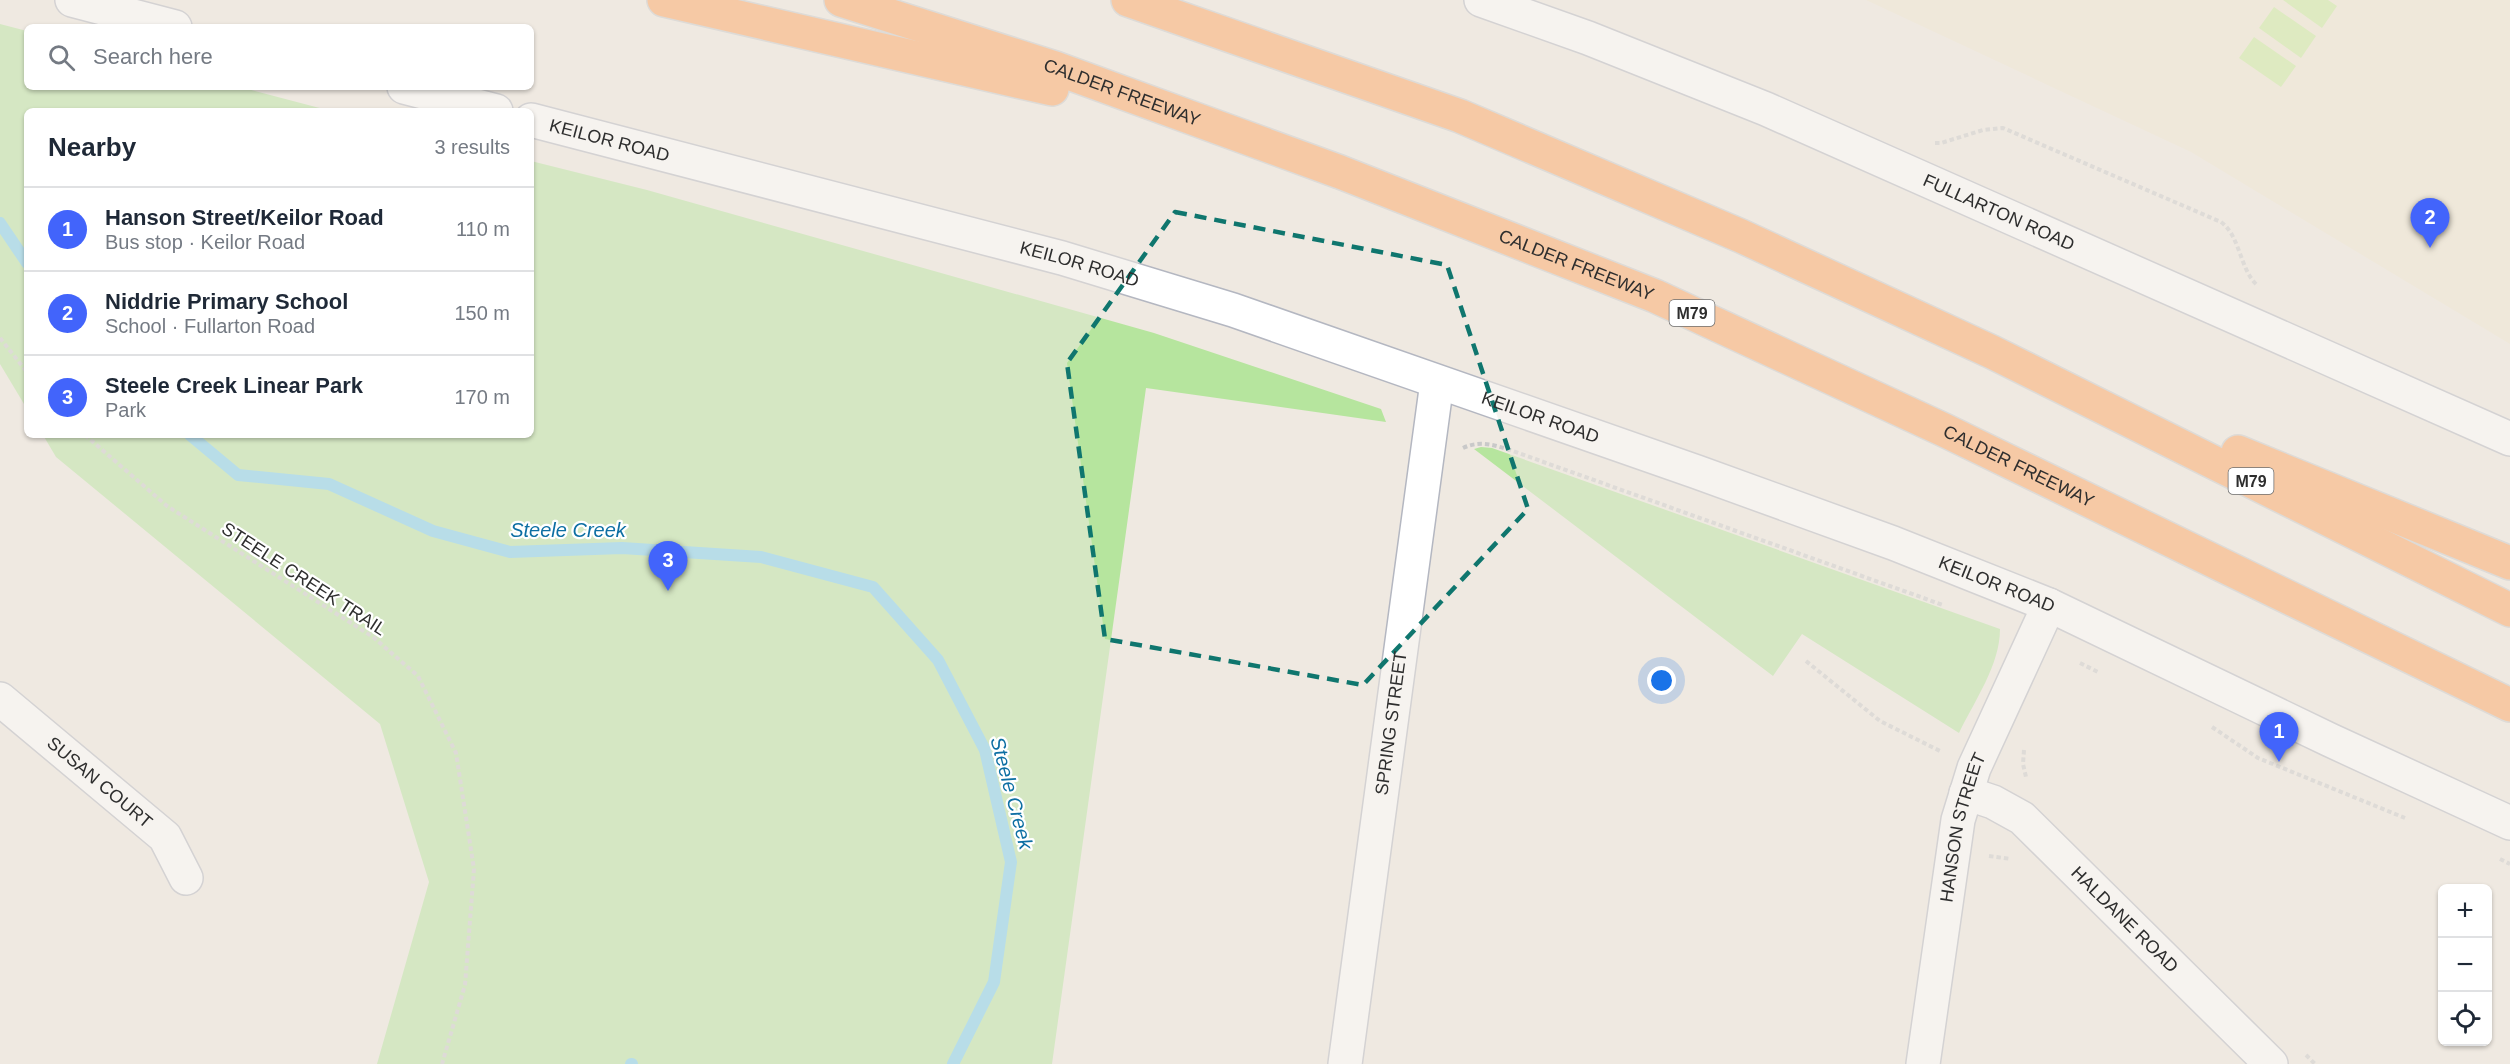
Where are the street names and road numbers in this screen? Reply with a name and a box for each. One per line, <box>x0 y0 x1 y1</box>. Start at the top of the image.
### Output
street label: CALDER FREEWAY <box>1041 55 1203 130</box>
street label: KEILOR ROAD <box>547 115 671 166</box>
street label: FULLARTON ROAD <box>1920 170 2078 255</box>
street label: CALDER FREEWAY <box>1496 226 1657 305</box>
street label: KEILOR ROAD <box>1018 237 1141 291</box>
road number: M79 <box>1670 300 1714 326</box>
street label: KEILOR ROAD <box>1479 388 1602 447</box>
street label: CALDER FREEWAY <box>1940 421 2097 511</box>
road number: M79 <box>2228 468 2274 494</box>
street label: STEELE CREEK TRAIL <box>218 518 390 640</box>
street label: KEILOR ROAD <box>1936 552 2058 616</box>
street label: SPRING STREET <box>1371 650 1411 796</box>
street label: SUSAN COURT <box>43 733 156 832</box>
street label: HANSON STREET <box>1936 750 1990 904</box>
street label: HALDANE ROAD <box>2067 862 2182 977</box>

